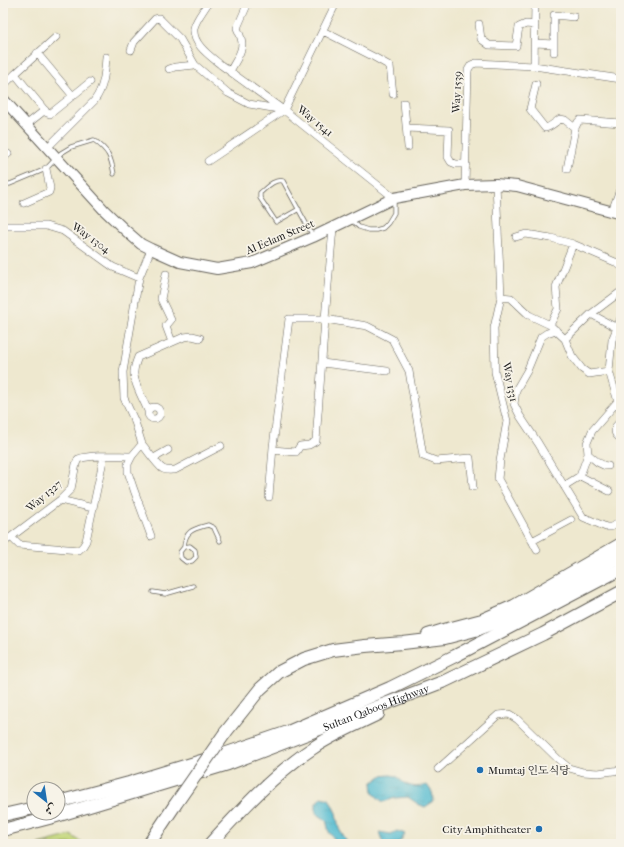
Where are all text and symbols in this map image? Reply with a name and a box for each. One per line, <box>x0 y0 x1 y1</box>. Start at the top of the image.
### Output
street label: Way 1539 <box>449 70 465 114</box>
street label: Way 1541 <box>294 102 336 139</box>
street label: Al Eelam Street <box>243 217 316 258</box>
street label: Way 1304 <box>69 219 113 257</box>
street label: Way 1331 <box>500 360 520 403</box>
street label: Way 1327 <box>23 477 64 515</box>
street label: Sultan Qaboos Highway <box>321 681 432 733</box>
place label: Mumtaj 인도식당 <box>488 764 570 777</box>
marker: Mumtaj 인도식당 <box>475 765 485 775</box>
north arrow <box>26 781 66 821</box>
text: ش <box>43 801 59 818</box>
place label: City Amphitheater <box>442 823 531 836</box>
marker: City Amphitheater <box>534 824 544 834</box>

